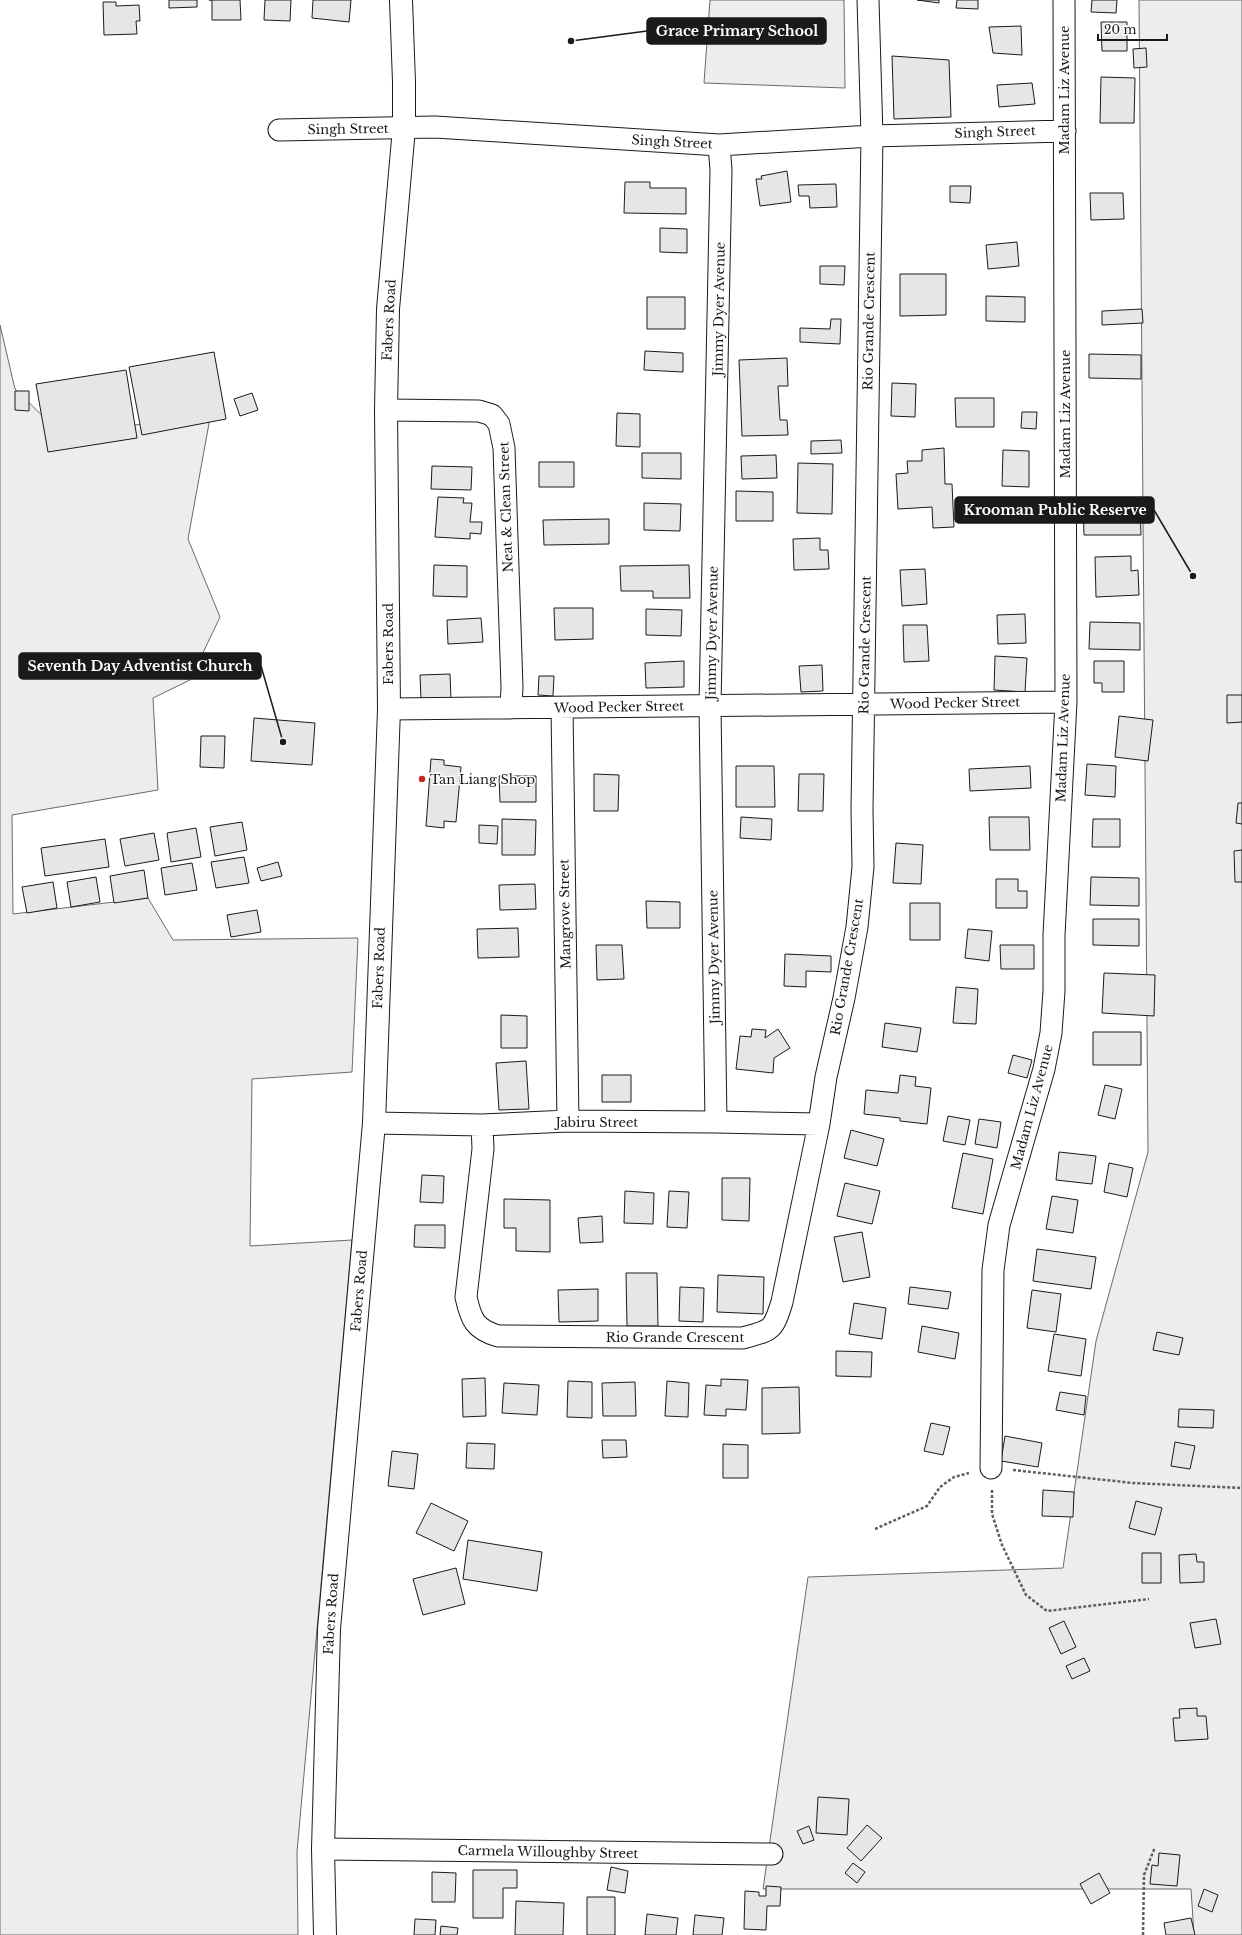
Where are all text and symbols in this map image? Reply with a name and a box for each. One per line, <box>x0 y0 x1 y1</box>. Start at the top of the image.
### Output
scale bar <box>1098 16 1167 42</box>
callout: Grace Primary School <box>647 18 826 44</box>
text: Grace Primary School <box>656 22 818 40</box>
text: 20 m <box>1104 22 1136 37</box>
street label: Madam Liz Avenue <box>1056 26 1073 154</box>
street label: Singh Street <box>307 120 389 138</box>
street label: Singh Street <box>954 122 1036 142</box>
street label: Singh Street <box>631 131 713 153</box>
street label: Jimmy Dyer Avenue <box>709 242 729 378</box>
street label: Rio Grande Crescent <box>859 251 879 390</box>
street label: Fabers Road <box>378 278 400 361</box>
street label: Madam Liz Avenue <box>1057 350 1074 478</box>
street label: Neat & Clean Street <box>495 441 517 573</box>
callout: Krooman Public Reserve <box>955 497 1154 523</box>
text: Krooman Public Reserve <box>963 501 1147 519</box>
street label: Jimmy Dyer Avenue <box>702 566 722 702</box>
street label: Rio Grande Crescent <box>855 575 875 714</box>
street label: Fabers Road <box>380 603 397 685</box>
callout: Seventh Day Adventist Church <box>19 653 261 679</box>
text: Seventh Day Adventist Church <box>27 657 253 675</box>
street label: Madam Liz Avenue <box>1052 673 1074 803</box>
street label: Wood Pecker Street <box>889 693 1020 713</box>
street label: Wood Pecker Street <box>553 697 684 717</box>
place label: Tan Liang Shop <box>430 771 535 788</box>
marker: Tan Liang Shop <box>417 774 427 784</box>
street label: Mangrove Street <box>556 859 574 969</box>
street label: Jimmy Dyer Avenue <box>704 890 724 1026</box>
street label: Rio Grande Crescent <box>827 897 867 1037</box>
street label: Fabers Road <box>369 927 389 1009</box>
street label: Madam Liz Avenue <box>1007 1043 1057 1171</box>
street label: Jabiru Street <box>554 1114 638 1131</box>
street label: Fabers Road <box>347 1249 371 1332</box>
street label: Rio Grande Crescent <box>606 1329 744 1346</box>
street label: Fabers Road <box>320 1572 342 1655</box>
street label: Carmela Willoughby Street <box>457 1842 639 1862</box>

